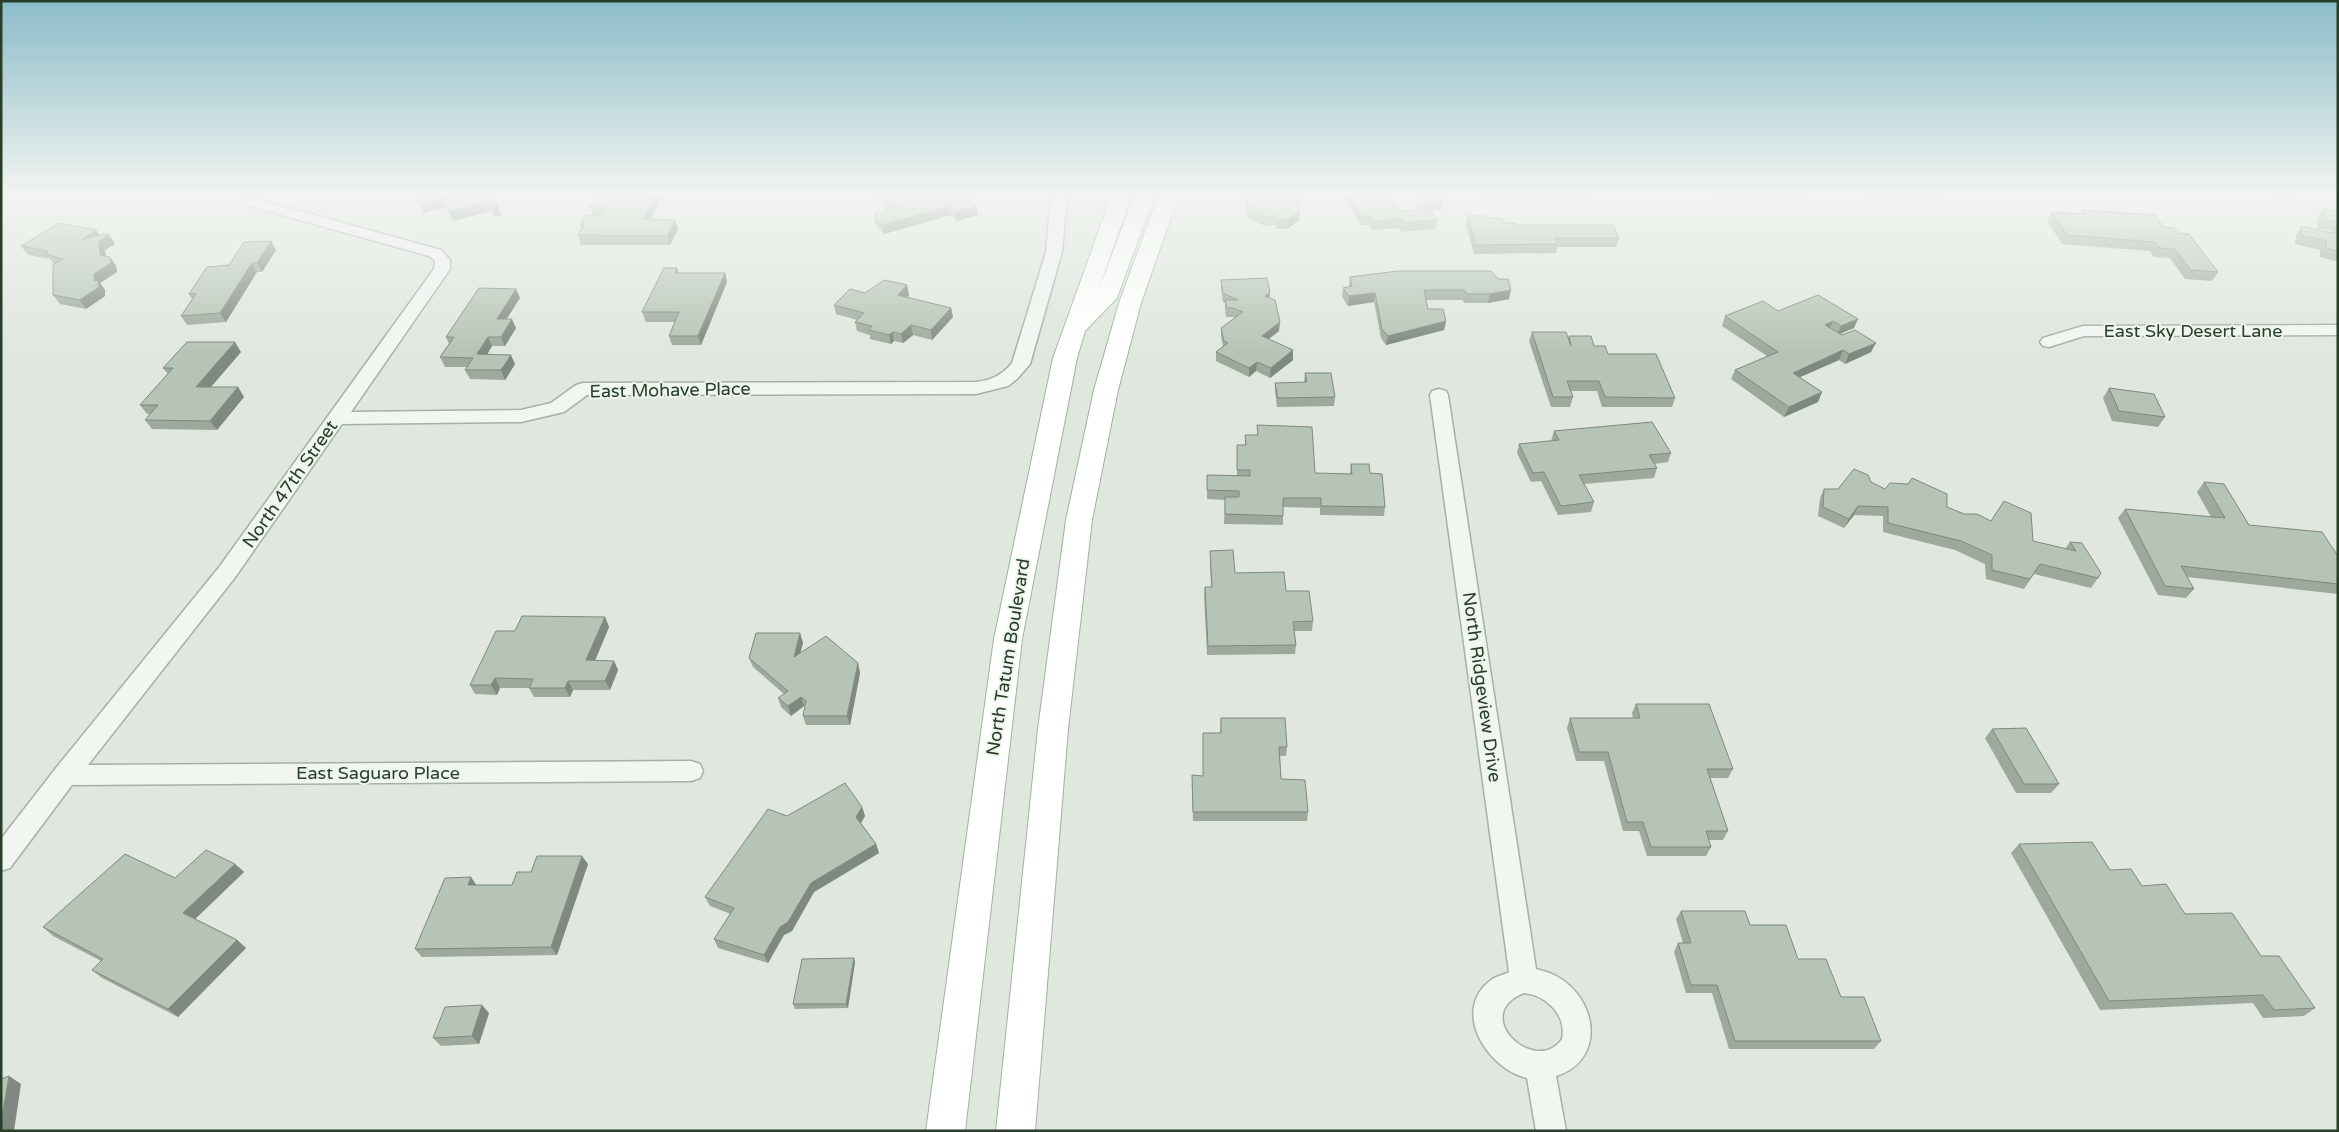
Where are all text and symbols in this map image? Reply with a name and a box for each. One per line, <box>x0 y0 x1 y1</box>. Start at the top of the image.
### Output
street label: East Sky Desert Lane <box>2104 320 2282 342</box>
street label: East Mohave Place <box>589 378 751 402</box>
street label: North 47th Street <box>238 416 342 552</box>
street label: North Tatum Boulevard <box>982 557 1034 757</box>
street label: North Ridgeview Drive <box>1458 590 1506 784</box>
street label: East Saguaro Place <box>296 762 460 784</box>

